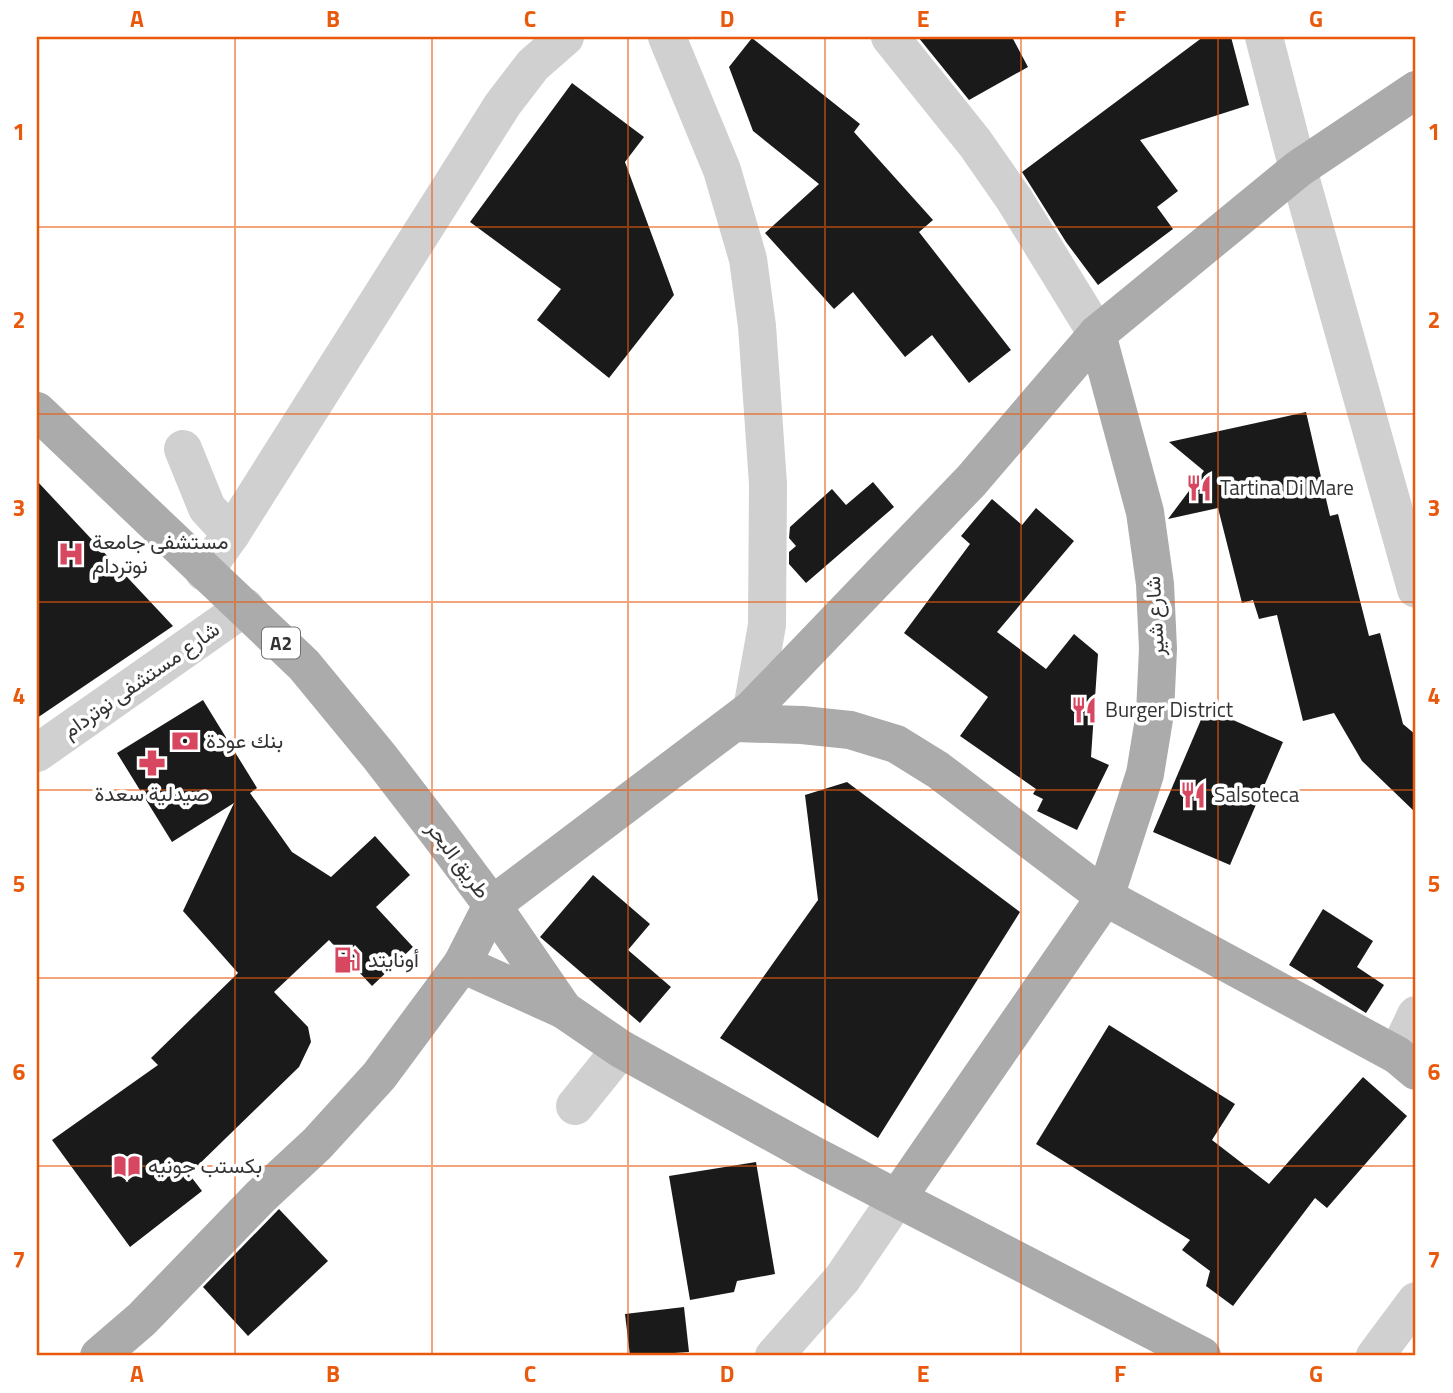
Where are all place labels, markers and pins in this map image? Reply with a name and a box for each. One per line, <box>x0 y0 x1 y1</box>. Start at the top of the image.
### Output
place label: Tartina Di Mare <box>1220 471 1354 503</box>
restaurant icon: Tartina Di Mare <box>1184 473 1214 503</box>
place label: مستشفى جامعة نوتردام <box>92 525 229 581</box>
hospital icon: مستشفى جامعة نوتردام <box>56 539 86 569</box>
place label: Burger District <box>1105 693 1234 725</box>
restaurant icon: Burger District <box>1069 695 1099 725</box>
place label: بنك عودة <box>206 724 283 756</box>
bank icon: بنك عودة <box>170 726 200 756</box>
pharmacy icon: صيدلية سعدة <box>137 748 167 778</box>
place label: صيدلية سعدة <box>94 777 210 809</box>
place label: Salsoteca <box>1214 778 1300 810</box>
restaurant icon: Salsoteca <box>1178 780 1208 810</box>
place label: أونايتد <box>368 943 419 975</box>
fuel station icon: أونايتد <box>332 945 362 975</box>
place label: بكستب جونيه <box>148 1149 262 1181</box>
library icon: بكستب جونيه <box>112 1151 142 1181</box>

